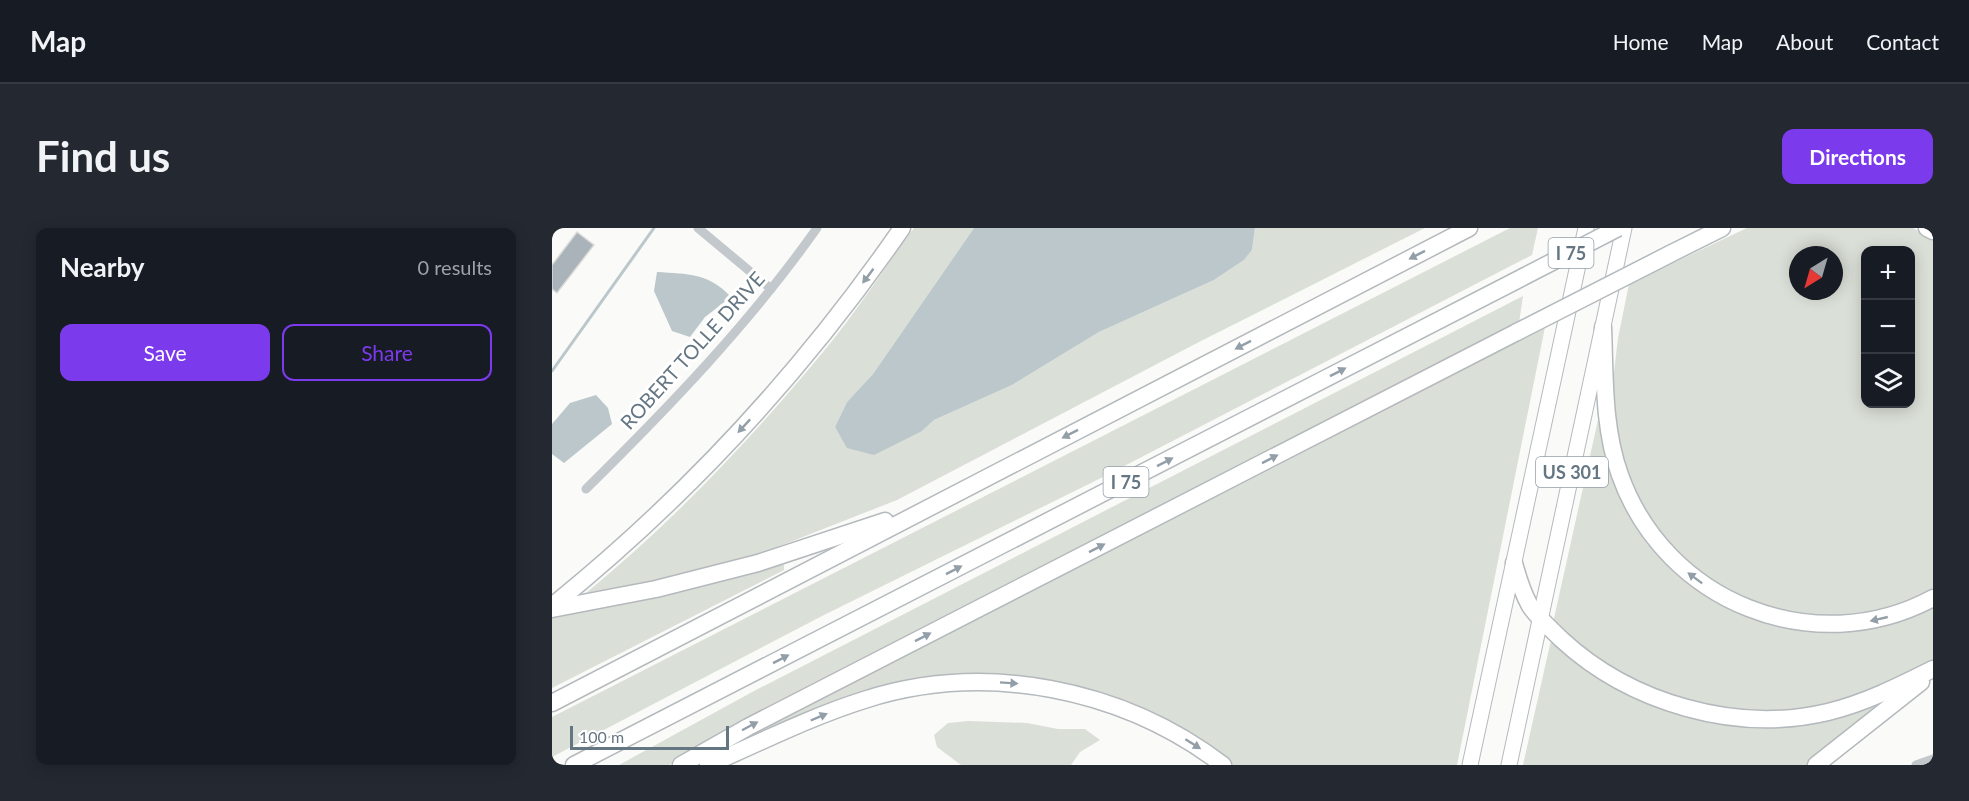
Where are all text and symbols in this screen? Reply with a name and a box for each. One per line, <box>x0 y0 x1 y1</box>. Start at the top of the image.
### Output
text: Map <box>30 24 86 58</box>
text: Home <box>1613 29 1669 54</box>
text: Map <box>1702 29 1743 54</box>
text: About <box>1776 29 1833 54</box>
text: Contact <box>1866 29 1939 54</box>
button: Directions <box>1782 129 1933 184</box>
text: Find us <box>36 131 170 181</box>
road number: I 75 <box>1548 238 1594 268</box>
north arrow <box>1789 246 1843 300</box>
map controls <box>1861 246 1915 408</box>
button: + <box>1861 246 1915 300</box>
one-way arrow <box>1408 250 1425 260</box>
text: Nearby <box>60 251 145 283</box>
text: 0 results <box>417 255 492 279</box>
street label: ROBERT TOLLE DRIVE <box>615 266 769 434</box>
one-way arrow <box>863 268 875 283</box>
button: − <box>1861 300 1915 354</box>
button: Save <box>60 324 270 381</box>
button: Share <box>282 324 492 381</box>
one-way arrow <box>1235 340 1252 349</box>
button: layers <box>1861 354 1915 408</box>
one-way arrow <box>1330 368 1347 377</box>
one-way arrow <box>738 419 752 433</box>
one-way arrow <box>1062 429 1079 439</box>
one-way arrow <box>1262 454 1279 464</box>
one-way arrow <box>1156 457 1174 467</box>
road number: US 301 <box>1536 457 1608 487</box>
road number: I 75 <box>1104 467 1148 497</box>
one-way arrow <box>1088 543 1105 553</box>
one-way arrow <box>946 565 963 575</box>
one-way arrow <box>1687 573 1702 585</box>
one-way arrow <box>1869 614 1888 624</box>
one-way arrow <box>915 632 932 642</box>
one-way arrow <box>772 654 789 664</box>
one-way arrow <box>1000 679 1019 688</box>
one-way arrow <box>810 712 828 721</box>
one-way arrow <box>742 721 759 731</box>
scale bar <box>570 723 729 750</box>
text: 100 m <box>579 727 624 746</box>
one-way arrow <box>1184 738 1200 750</box>

